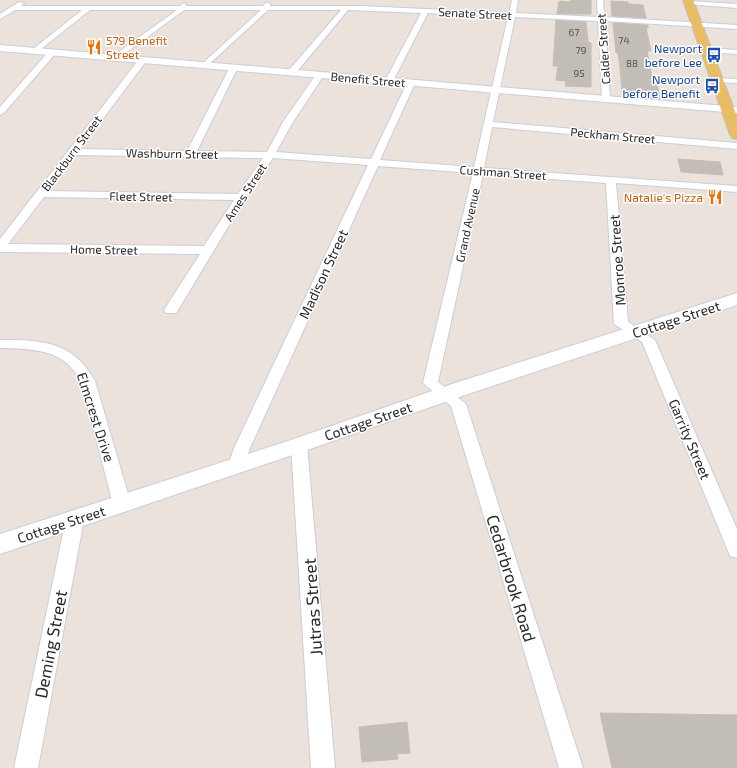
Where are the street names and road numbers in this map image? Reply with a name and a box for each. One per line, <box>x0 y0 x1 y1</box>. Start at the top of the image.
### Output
street label: Senate Street <box>438 4 513 22</box>
street label: Calder Street <box>594 13 612 85</box>
street label: Benefit Street <box>330 69 406 89</box>
street label: Blackburn Street <box>38 112 104 194</box>
street label: Peckham Street <box>570 124 657 146</box>
street label: Washburn Street <box>126 145 219 161</box>
street label: Ames Street <box>221 160 269 224</box>
street label: Cushman Street <box>459 162 547 182</box>
street label: Grand Avenue <box>452 187 482 263</box>
street label: Fleet Street <box>109 188 173 204</box>
street label: Monroe Street <box>605 214 629 306</box>
street label: Madison Street <box>295 227 351 321</box>
street label: Home Street <box>70 241 138 257</box>
street label: Cottage Street <box>630 297 722 341</box>
street label: Elmcrest Drive <box>74 370 118 464</box>
street label: Garrity Street <box>665 396 715 482</box>
street label: Cottage Street <box>322 398 414 444</box>
street label: Cottage Street <box>15 502 107 546</box>
street label: Cedarbrook Road <box>483 512 541 644</box>
street label: Jutras Street <box>299 557 325 656</box>
street label: Deming Street <box>30 588 71 700</box>

